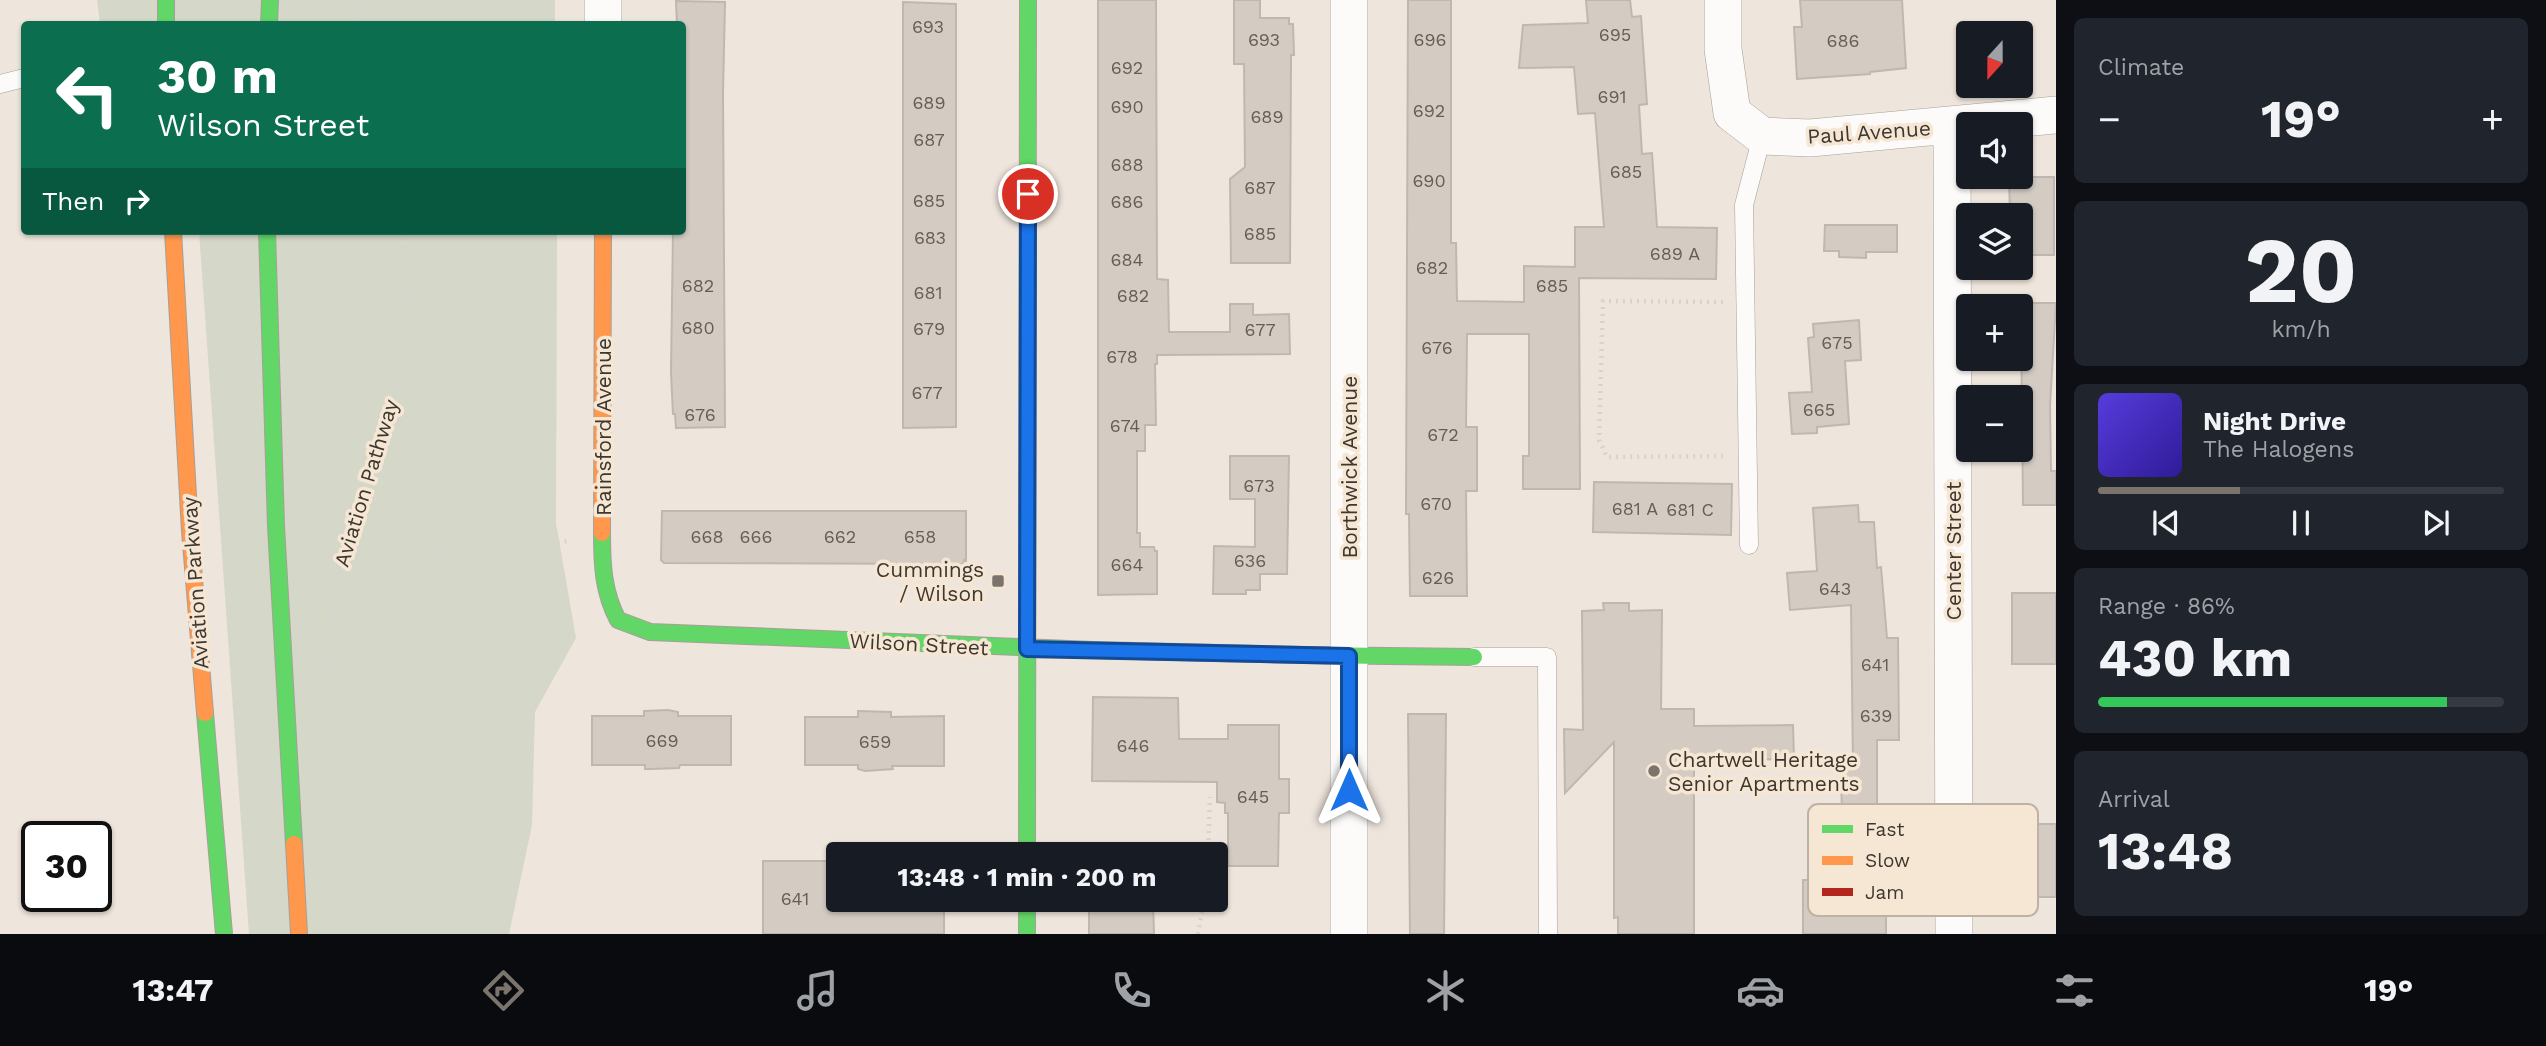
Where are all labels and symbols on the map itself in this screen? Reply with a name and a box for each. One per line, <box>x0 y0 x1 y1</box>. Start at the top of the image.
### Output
house number: 693 <box>912 16 944 37</box>
north arrow <box>1956 21 2034 98</box>
house number: 695 <box>1599 24 1631 45</box>
house number: 693 <box>1248 29 1280 50</box>
house number: 696 <box>1414 29 1447 50</box>
house number: 686 <box>1827 30 1859 51</box>
house number: 692 <box>1111 57 1143 78</box>
house number: 691 <box>1597 86 1627 107</box>
house number: 689 <box>912 92 946 113</box>
house number: 690 <box>1110 96 1144 117</box>
house number: 692 <box>1413 100 1445 121</box>
house number: 689 <box>1250 106 1284 127</box>
street label: Paul Avenue <box>1806 115 1932 149</box>
house number: 687 <box>913 129 945 150</box>
house number: 688 <box>1110 154 1144 175</box>
house number: 685 <box>1610 161 1642 182</box>
pin <box>998 164 1058 224</box>
house number: 690 <box>1412 170 1446 191</box>
house number: 687 <box>1244 177 1276 198</box>
house number: 685 <box>913 190 945 211</box>
house number: 686 <box>1111 191 1143 212</box>
house number: 685 <box>1244 223 1276 244</box>
house number: 683 <box>914 227 946 248</box>
house number: 689 A <box>1650 243 1700 264</box>
house number: 684 <box>1110 249 1144 270</box>
house number: 682 <box>1416 257 1448 278</box>
house number: 682 <box>682 275 714 296</box>
house number: 685 <box>1536 275 1568 296</box>
house number: 681 <box>913 282 943 303</box>
house number: 682 <box>1117 285 1149 306</box>
house number: 680 <box>681 317 715 338</box>
house number: 679 <box>913 318 945 339</box>
house number: 677 <box>1245 319 1275 340</box>
house number: 675 <box>1821 332 1853 353</box>
house number: 676 <box>1421 337 1453 358</box>
street label: Rainsford Avenue <box>591 338 616 516</box>
house number: 678 <box>1106 346 1138 367</box>
street label: Borthwick Avenue <box>1337 376 1362 558</box>
house number: 677 <box>912 382 942 403</box>
street label: Aviation Pathway <box>329 396 403 570</box>
house number: 665 <box>1803 399 1835 420</box>
house number: 676 <box>684 404 716 425</box>
house number: 674 <box>1110 415 1140 436</box>
house number: 672 <box>1427 424 1459 445</box>
house number: 673 <box>1243 475 1275 496</box>
street label: Center Street <box>1941 481 1966 620</box>
house number: 670 <box>1420 493 1452 514</box>
street label: Aviation Parkway <box>176 496 214 670</box>
house number: 681 A <box>1612 498 1658 519</box>
house number: 681 C <box>1666 499 1714 520</box>
house number: 668 <box>691 526 723 547</box>
house number: 666 <box>740 526 772 547</box>
house number: 662 <box>824 526 856 547</box>
house number: 658 <box>904 526 936 547</box>
house number: 636 <box>1234 550 1266 571</box>
house number: 664 <box>1111 554 1143 575</box>
place label: Cummings / Wilson <box>876 557 984 606</box>
house number: 626 <box>1422 567 1454 588</box>
marker: Cummings / Wilson <box>990 573 1006 589</box>
house number: 643 <box>1819 578 1851 599</box>
street label: Wilson Street <box>849 628 989 660</box>
house number: 641 <box>1861 654 1889 675</box>
house number: 639 <box>1860 705 1892 726</box>
house number: 669 <box>646 730 679 751</box>
house number: 659 <box>859 731 891 752</box>
house number: 646 <box>1117 735 1149 756</box>
place label: Chartwell Heritage Senior Apartments <box>1668 747 1860 796</box>
position arrow <box>1312 753 1386 827</box>
marker: Chartwell Heritage Senior Apartments <box>1646 763 1662 779</box>
house number: 645 <box>1237 786 1269 807</box>
legend <box>1808 804 2038 916</box>
text: Fast <box>1865 818 1904 841</box>
speed limit sign: 30 <box>21 821 112 912</box>
text: Slow <box>1865 849 1910 872</box>
text: Jam <box>1865 881 1904 904</box>
house number: 641 <box>781 888 809 909</box>

